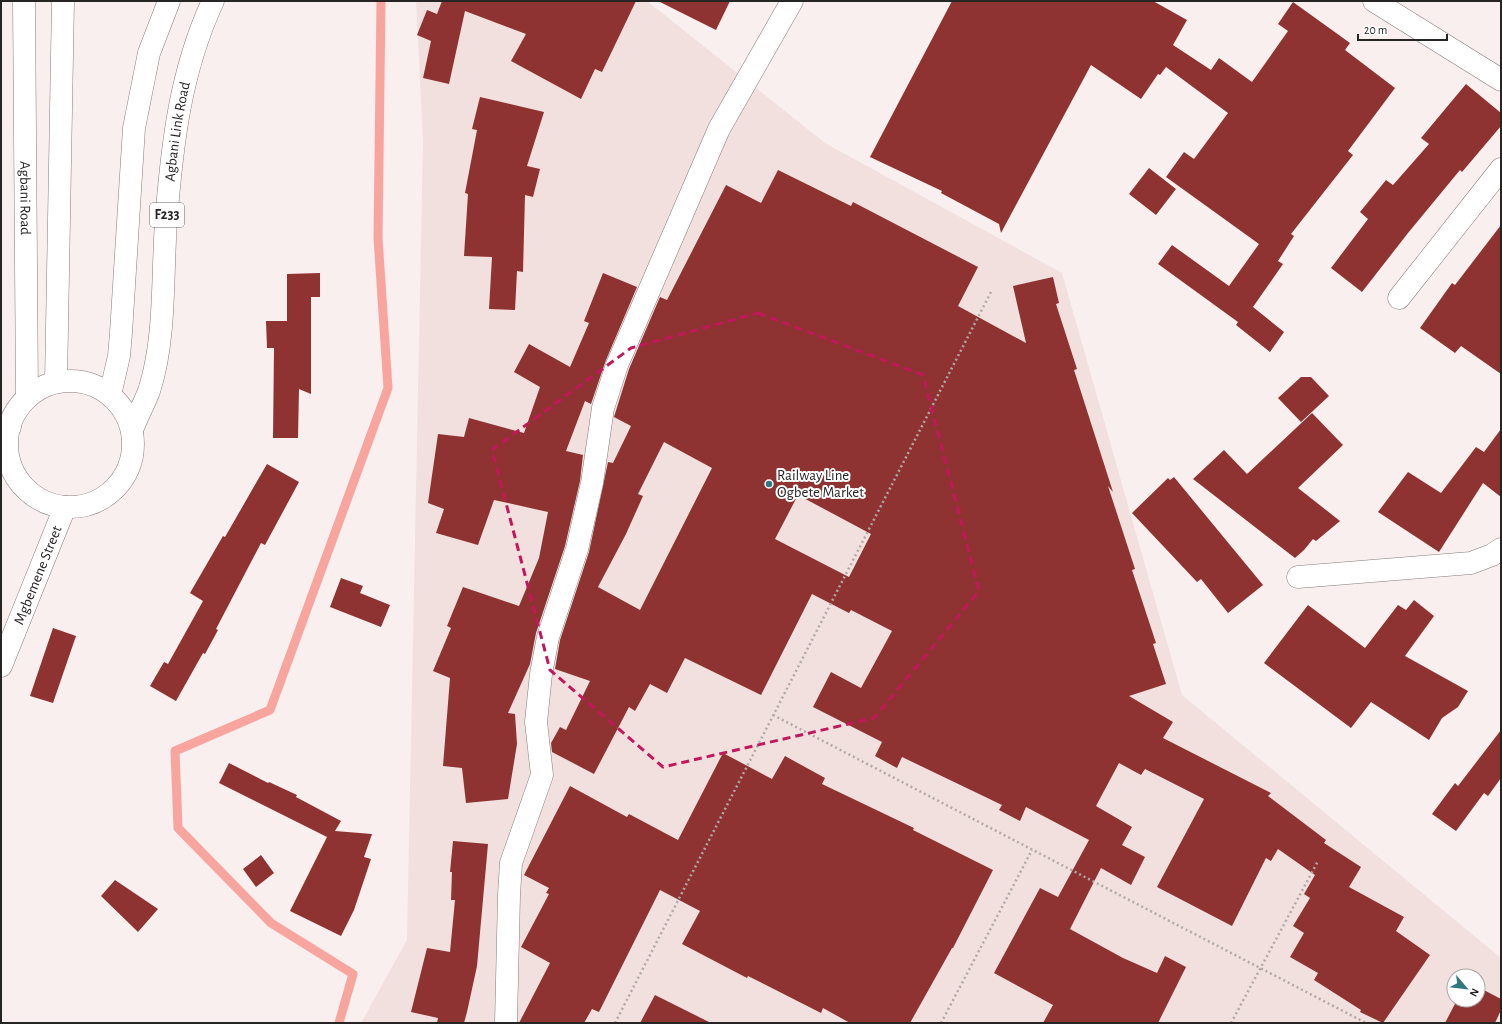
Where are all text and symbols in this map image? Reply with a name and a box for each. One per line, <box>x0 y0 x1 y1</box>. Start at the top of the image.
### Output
scale bar <box>1358 16 1447 42</box>
text: 20 m <box>1364 24 1387 36</box>
street label: Agbani Link Road <box>162 80 193 182</box>
street label: Agbani Road <box>18 161 33 235</box>
road number: F233 <box>150 203 184 227</box>
place label: Railway Line Ogbete Market <box>777 468 864 500</box>
marker: Railway Line Ogbete Market <box>764 479 774 489</box>
street label: Mgbemene Street <box>11 523 64 627</box>
north arrow <box>1446 968 1486 1008</box>
text: N <box>1468 986 1481 998</box>

